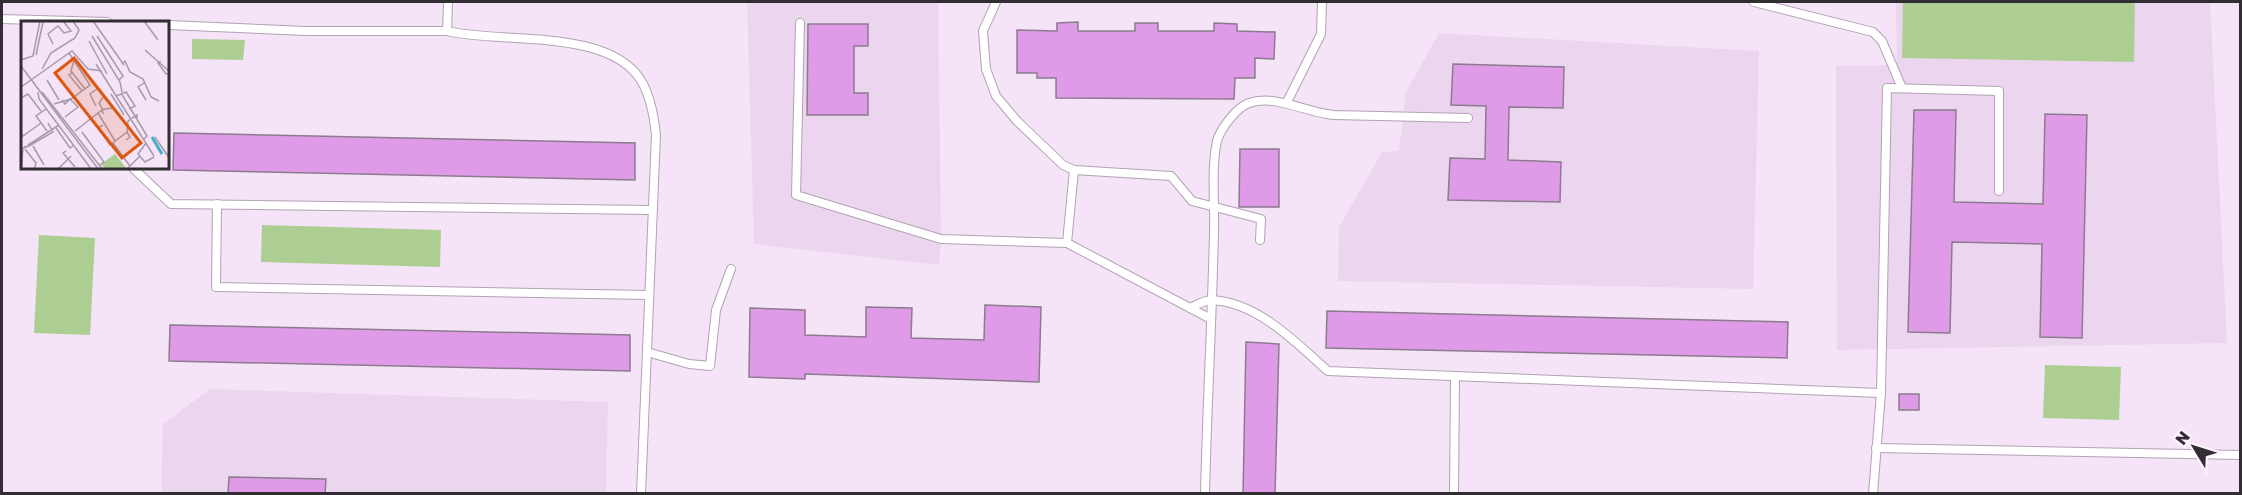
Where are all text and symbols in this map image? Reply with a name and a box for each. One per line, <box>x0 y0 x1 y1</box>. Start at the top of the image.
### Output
inset map <box>21 21 170 170</box>
north arrow <box>2164 417 2224 477</box>
text: N <box>2171 427 2194 449</box>

